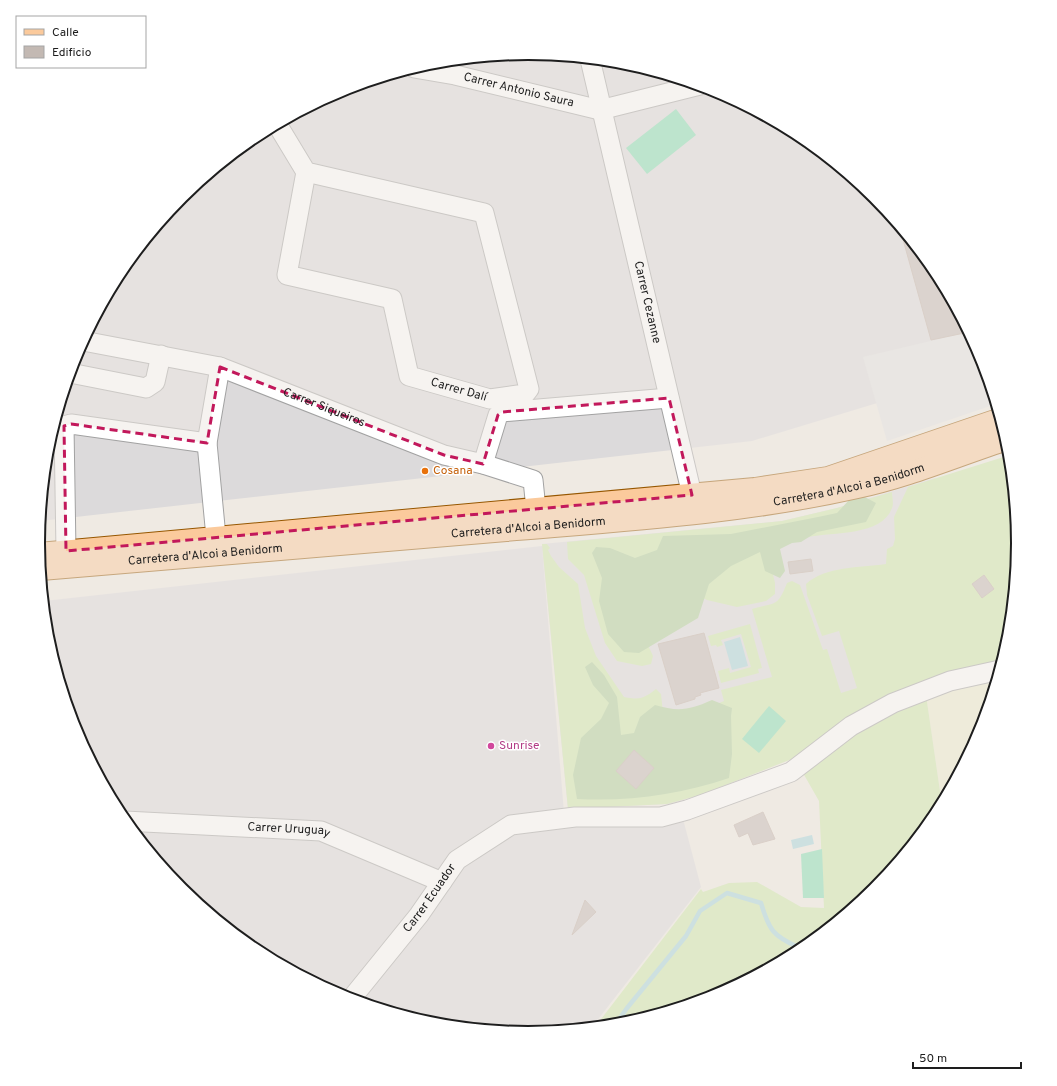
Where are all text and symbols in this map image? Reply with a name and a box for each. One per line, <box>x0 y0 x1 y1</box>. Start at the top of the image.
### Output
legend <box>16 16 146 68</box>
text: Calle <box>52 25 79 41</box>
text: Edificio <box>52 45 92 61</box>
street label: Carrer Antonio Saura <box>462 69 575 111</box>
street label: Carrer Cezanne <box>630 260 664 345</box>
street label: Carrer Dalí <box>429 375 490 406</box>
street label: Carrer Siqueiros <box>280 384 367 431</box>
street label: Carretera d'Alcoi a Benidorm <box>772 460 927 511</box>
place label: Cosana <box>433 463 473 479</box>
marker: Cosana <box>420 466 430 476</box>
street label: Carretera d'Alcoi a Benidorm <box>450 514 606 543</box>
street label: Carretera d'Alcoi a Benidorm <box>127 541 283 570</box>
place label: Sunrise <box>499 738 540 754</box>
marker: Sunrise <box>486 741 496 751</box>
street label: Carrer Uruguay <box>247 819 333 842</box>
street label: Carrer Ecuador <box>400 860 460 936</box>
scale bar <box>913 1044 1021 1070</box>
text: 50 m <box>919 1051 947 1067</box>

